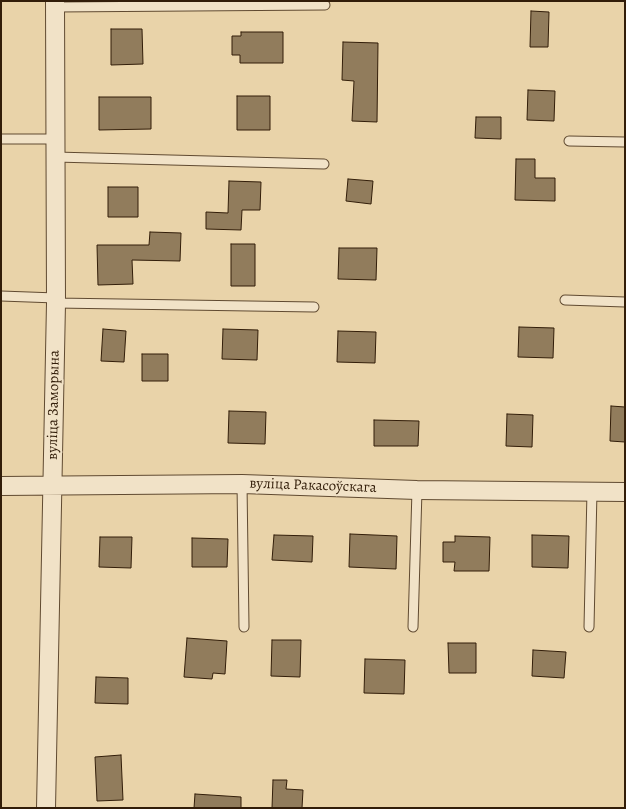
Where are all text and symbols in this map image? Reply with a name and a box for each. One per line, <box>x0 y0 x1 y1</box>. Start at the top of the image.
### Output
street label: вуліца Заморына <box>44 350 64 460</box>
street label: вуліца Ракасоўскага <box>249 475 377 497</box>

